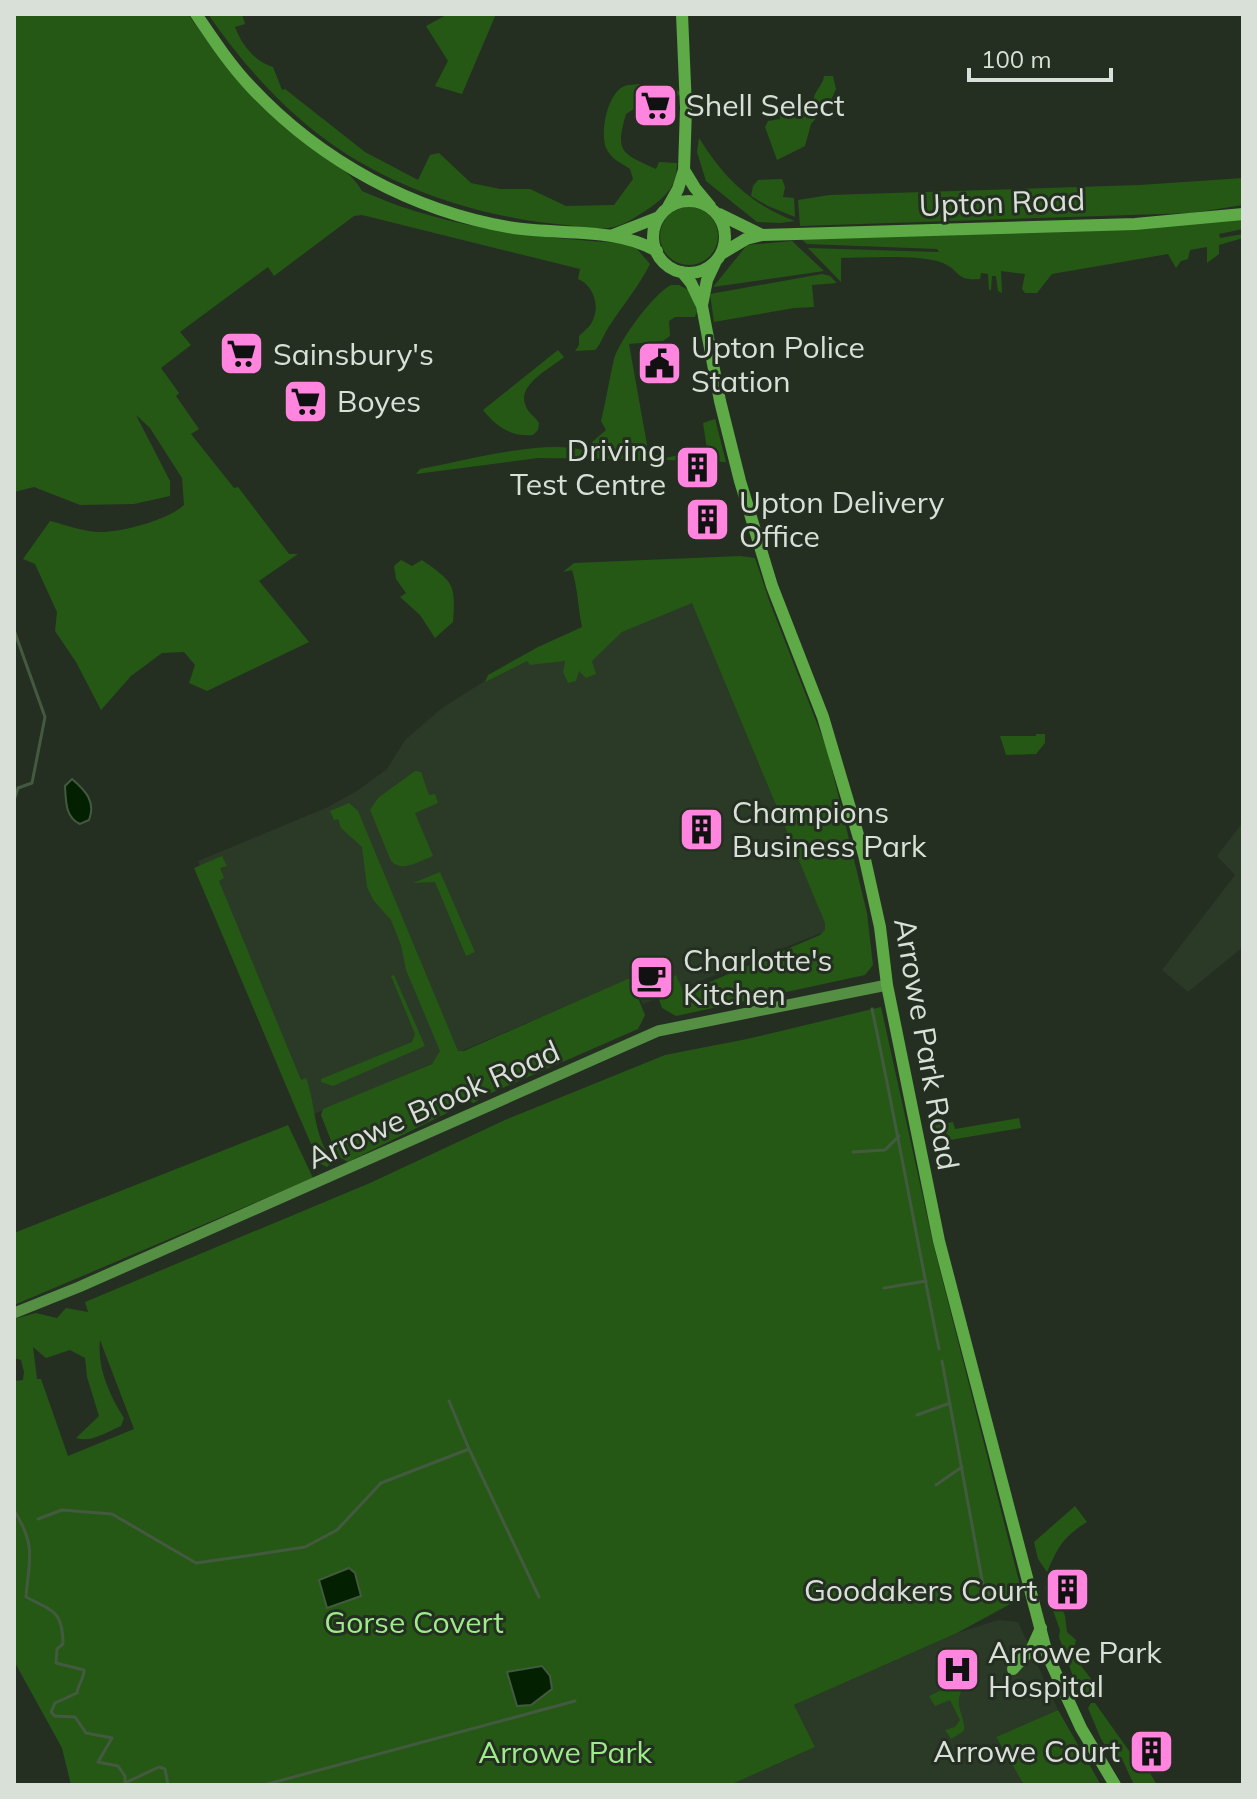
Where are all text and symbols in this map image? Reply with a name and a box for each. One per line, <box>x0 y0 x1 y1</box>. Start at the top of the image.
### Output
scale bar <box>969 32 1111 82</box>
text: 100 m <box>981 44 1052 74</box>
supermarket icon: Shell Select <box>631 81 679 129</box>
place label: Shell Select <box>686 86 845 124</box>
street label: Upton Road <box>918 180 1086 224</box>
place label: Upton Police Station <box>691 328 865 400</box>
supermarket icon: Sainsbury's <box>218 330 266 378</box>
place label: Sainsbury's <box>273 335 434 373</box>
public building icon: Upton Police Station <box>636 340 684 388</box>
supermarket icon: Boyes <box>282 377 330 425</box>
place label: Boyes <box>337 382 421 420</box>
place label: Driving Test Centre <box>510 431 666 503</box>
building icon: Driving Test Centre <box>673 443 721 491</box>
place label: Upton Delivery Office <box>739 483 944 555</box>
building icon: Upton Delivery Office <box>684 495 732 543</box>
place label: Champions Business Park <box>732 793 927 865</box>
building icon: Champions Business Park <box>677 805 725 853</box>
street label: Arrowe Park Road <box>886 915 968 1173</box>
place label: Charlotte's Kitchen <box>683 941 832 1013</box>
cafe icon: Charlotte's Kitchen <box>628 953 676 1001</box>
street label: Arrowe Brook Road <box>301 1031 565 1177</box>
building icon: Goodakers Court <box>1044 1566 1092 1614</box>
place label: Goodakers Court <box>804 1571 1037 1609</box>
park label: Gorse Covert <box>324 1603 504 1641</box>
place label: Arrowe Park Hospital <box>988 1633 1162 1705</box>
hospital icon: Arrowe Park Hospital <box>933 1645 981 1693</box>
building icon: Arrowe Court <box>1127 1727 1175 1775</box>
place label: Arrowe Court <box>933 1732 1120 1770</box>
park label: Arrowe Park <box>478 1733 652 1771</box>

